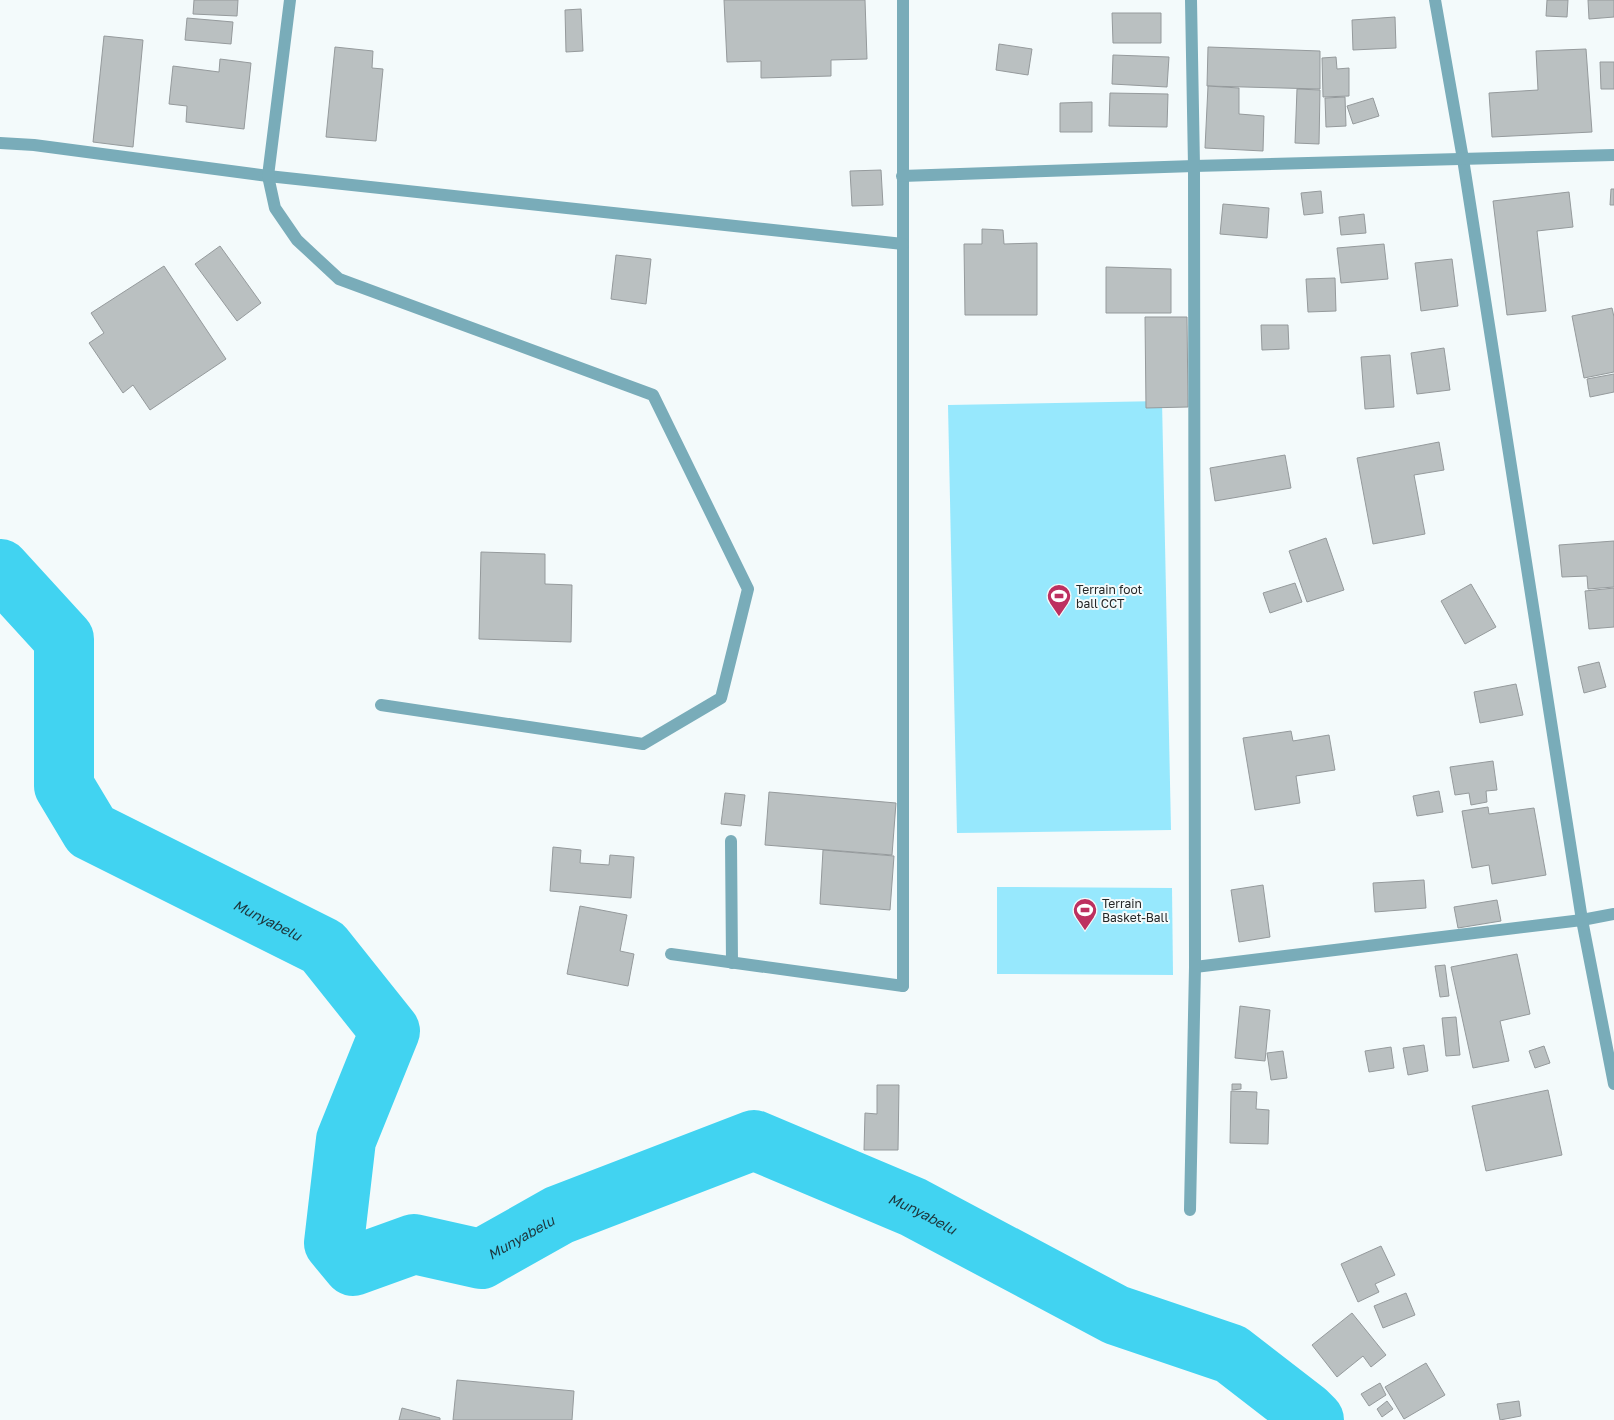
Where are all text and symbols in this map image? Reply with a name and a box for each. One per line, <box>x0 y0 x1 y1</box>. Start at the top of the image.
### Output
place label: Terrain foot ball CCT <box>1076 582 1143 611</box>
sports icon: Terrain foot ball CCT <box>1046 583 1072 617</box>
water label: Munyabelu <box>231 895 306 944</box>
place label: Terrain Basket-Ball <box>1102 896 1168 925</box>
sports icon: Terrain Basket-Ball <box>1072 897 1098 931</box>
water label: Munyabelu <box>886 1189 961 1238</box>
water label: Munyabelu <box>484 1210 558 1262</box>

